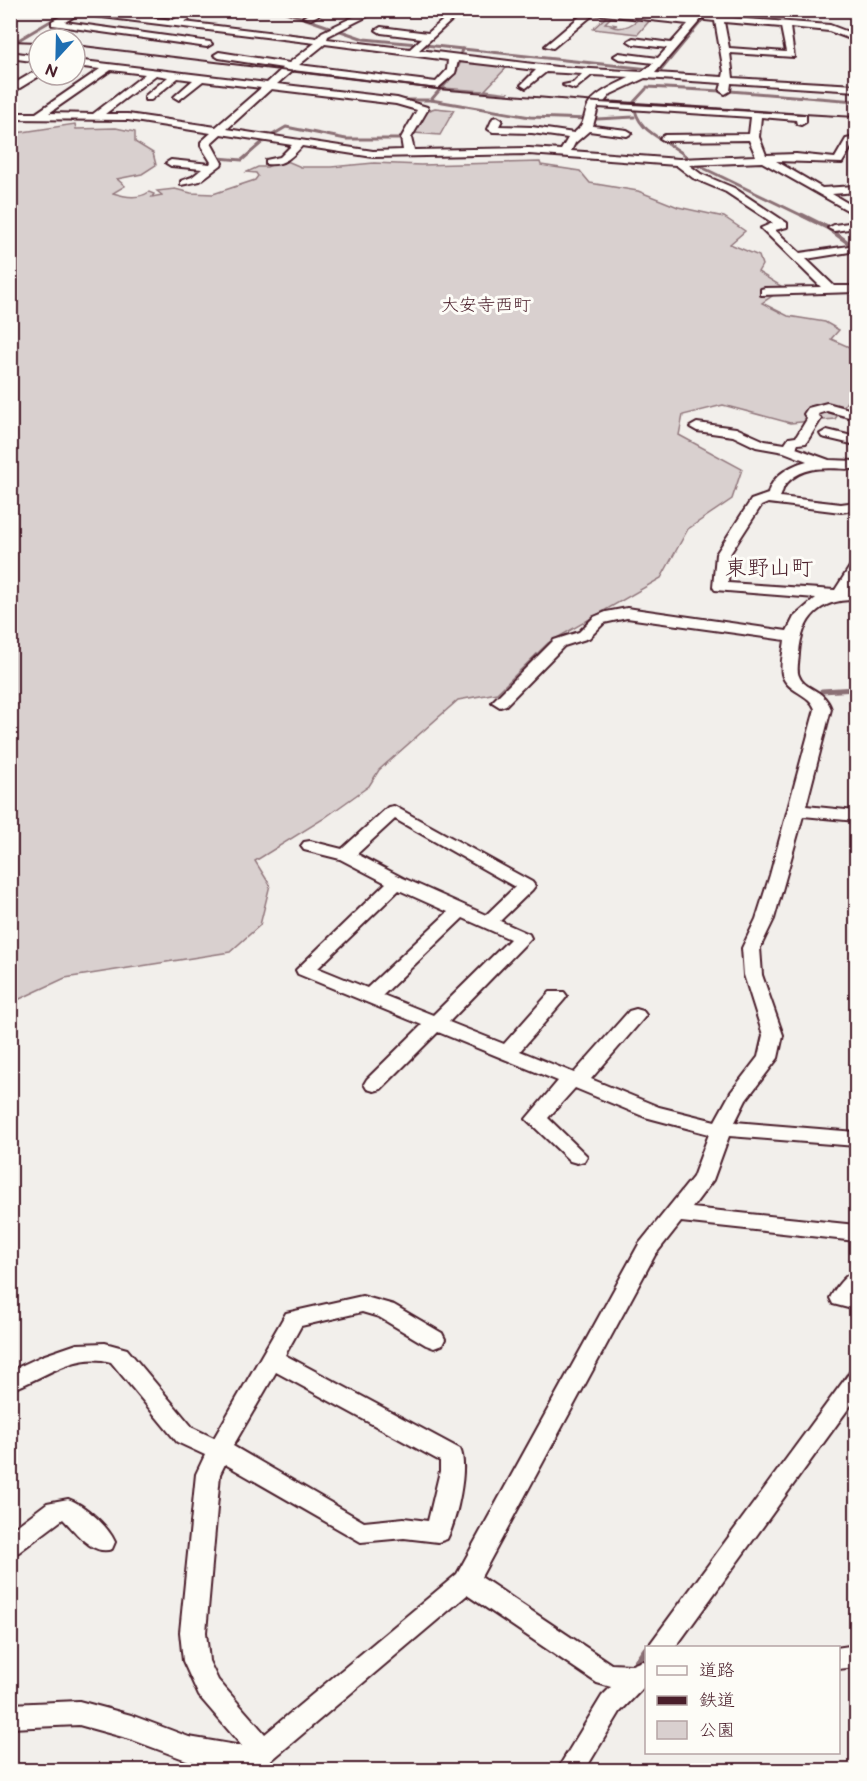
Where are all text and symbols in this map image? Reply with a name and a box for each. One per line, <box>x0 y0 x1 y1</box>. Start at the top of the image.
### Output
north arrow <box>27 27 87 87</box>
text: N <box>43 58 61 81</box>
district label: 大安寺西町 <box>441 295 531 316</box>
district label: 東野山町 <box>725 555 813 582</box>
legend <box>645 1646 840 1754</box>
text: 道路 <box>699 1660 735 1681</box>
text: 鉄道 <box>699 1690 735 1711</box>
text: 公園 <box>699 1720 735 1741</box>

